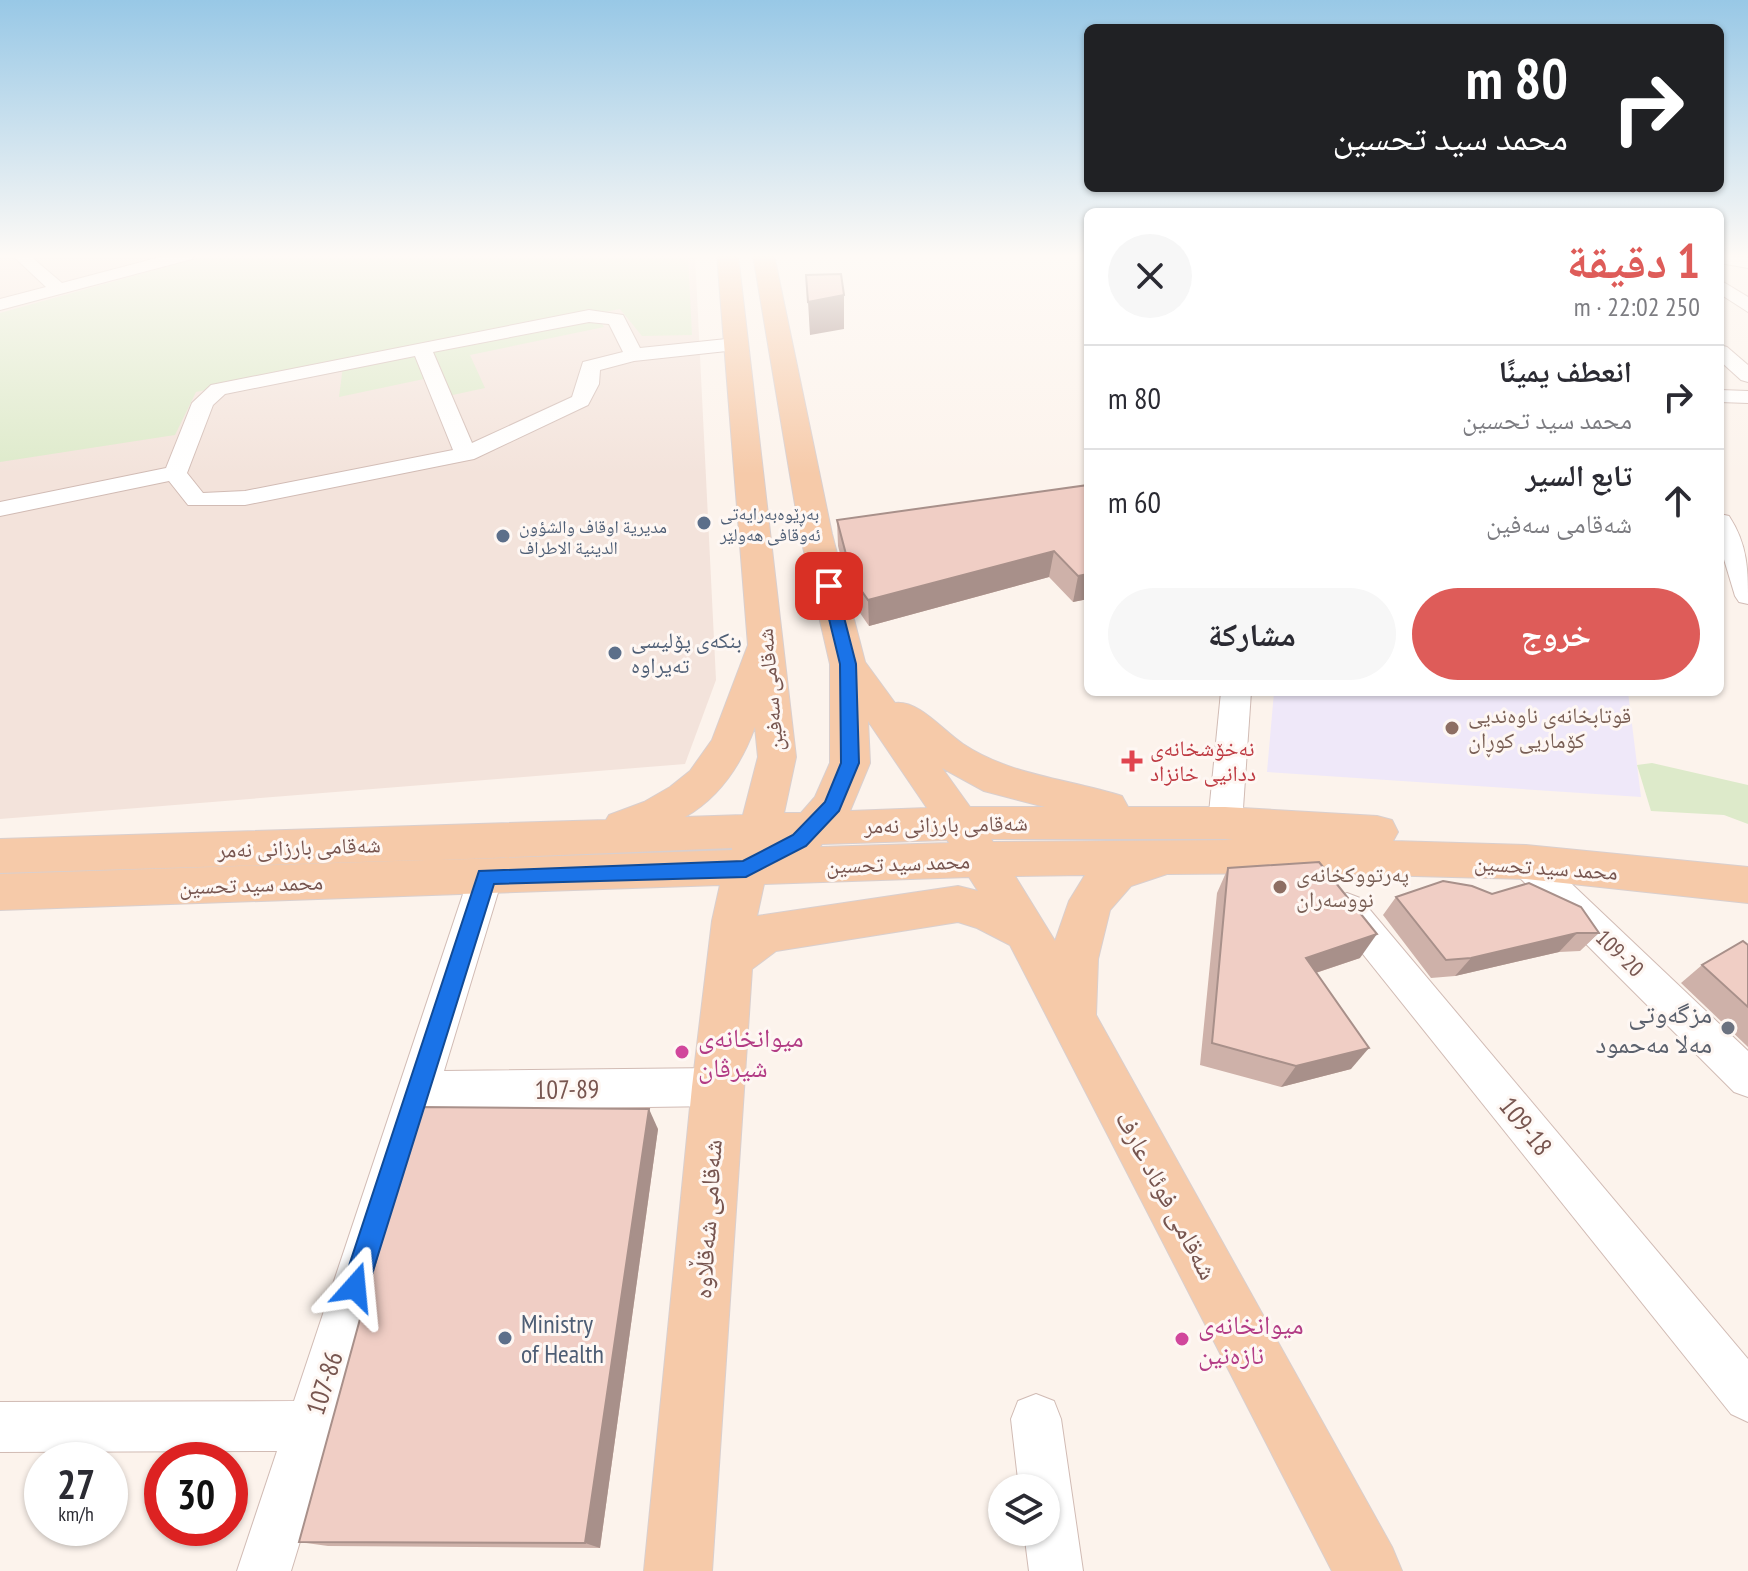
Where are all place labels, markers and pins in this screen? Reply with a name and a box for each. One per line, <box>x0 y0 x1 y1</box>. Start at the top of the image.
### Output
place label: بەڕێوەبەرایەتی ئەوقافی هەولێر <box>719 502 821 546</box>
marker: بەڕێوەبەرایەتی ئەوقافی هەولێر <box>695 514 713 532</box>
place label: مديرية اوقاف والشؤون الدينية الاطراف <box>519 515 667 559</box>
marker: مديرية اوقاف والشؤون الدينية الاطراف <box>494 527 512 545</box>
pin <box>795 552 863 620</box>
place label: بنکەی پۆلیسی تەیراوە <box>631 626 742 679</box>
marker: بنکەی پۆلیسی تەیراوە <box>606 644 624 662</box>
place label: قوتابخانەی ناوەندیی کۆماریی کوڕان <box>1468 701 1631 758</box>
marker: قوتابخانەی ناوەندیی کۆماریی کوڕان <box>1443 719 1461 737</box>
place label: نەخۆشخانەی ددانیی خانزاد <box>1150 734 1256 787</box>
marker: نەخۆشخانەی ددانیی خانزاد <box>1121 750 1143 772</box>
place label: پەرتووکخانەی نووسەران <box>1296 860 1409 913</box>
marker: پەرتووکخانەی نووسەران <box>1271 878 1289 896</box>
place label: مزگەوتی مەلا مەحمود <box>1596 997 1712 1060</box>
marker: مزگەوتی مەلا مەحمود <box>1719 1019 1737 1037</box>
place label: میوانخانەی شیرڤان <box>698 1021 804 1084</box>
marker: میوانخانەی شیرڤان <box>673 1043 691 1061</box>
place label: Ministry of Health <box>521 1307 604 1370</box>
place label: میوانخانەی نازەنین <box>1198 1308 1304 1371</box>
marker: Ministry of Health <box>496 1329 514 1347</box>
marker: میوانخانەی نازەنین <box>1173 1330 1191 1348</box>

